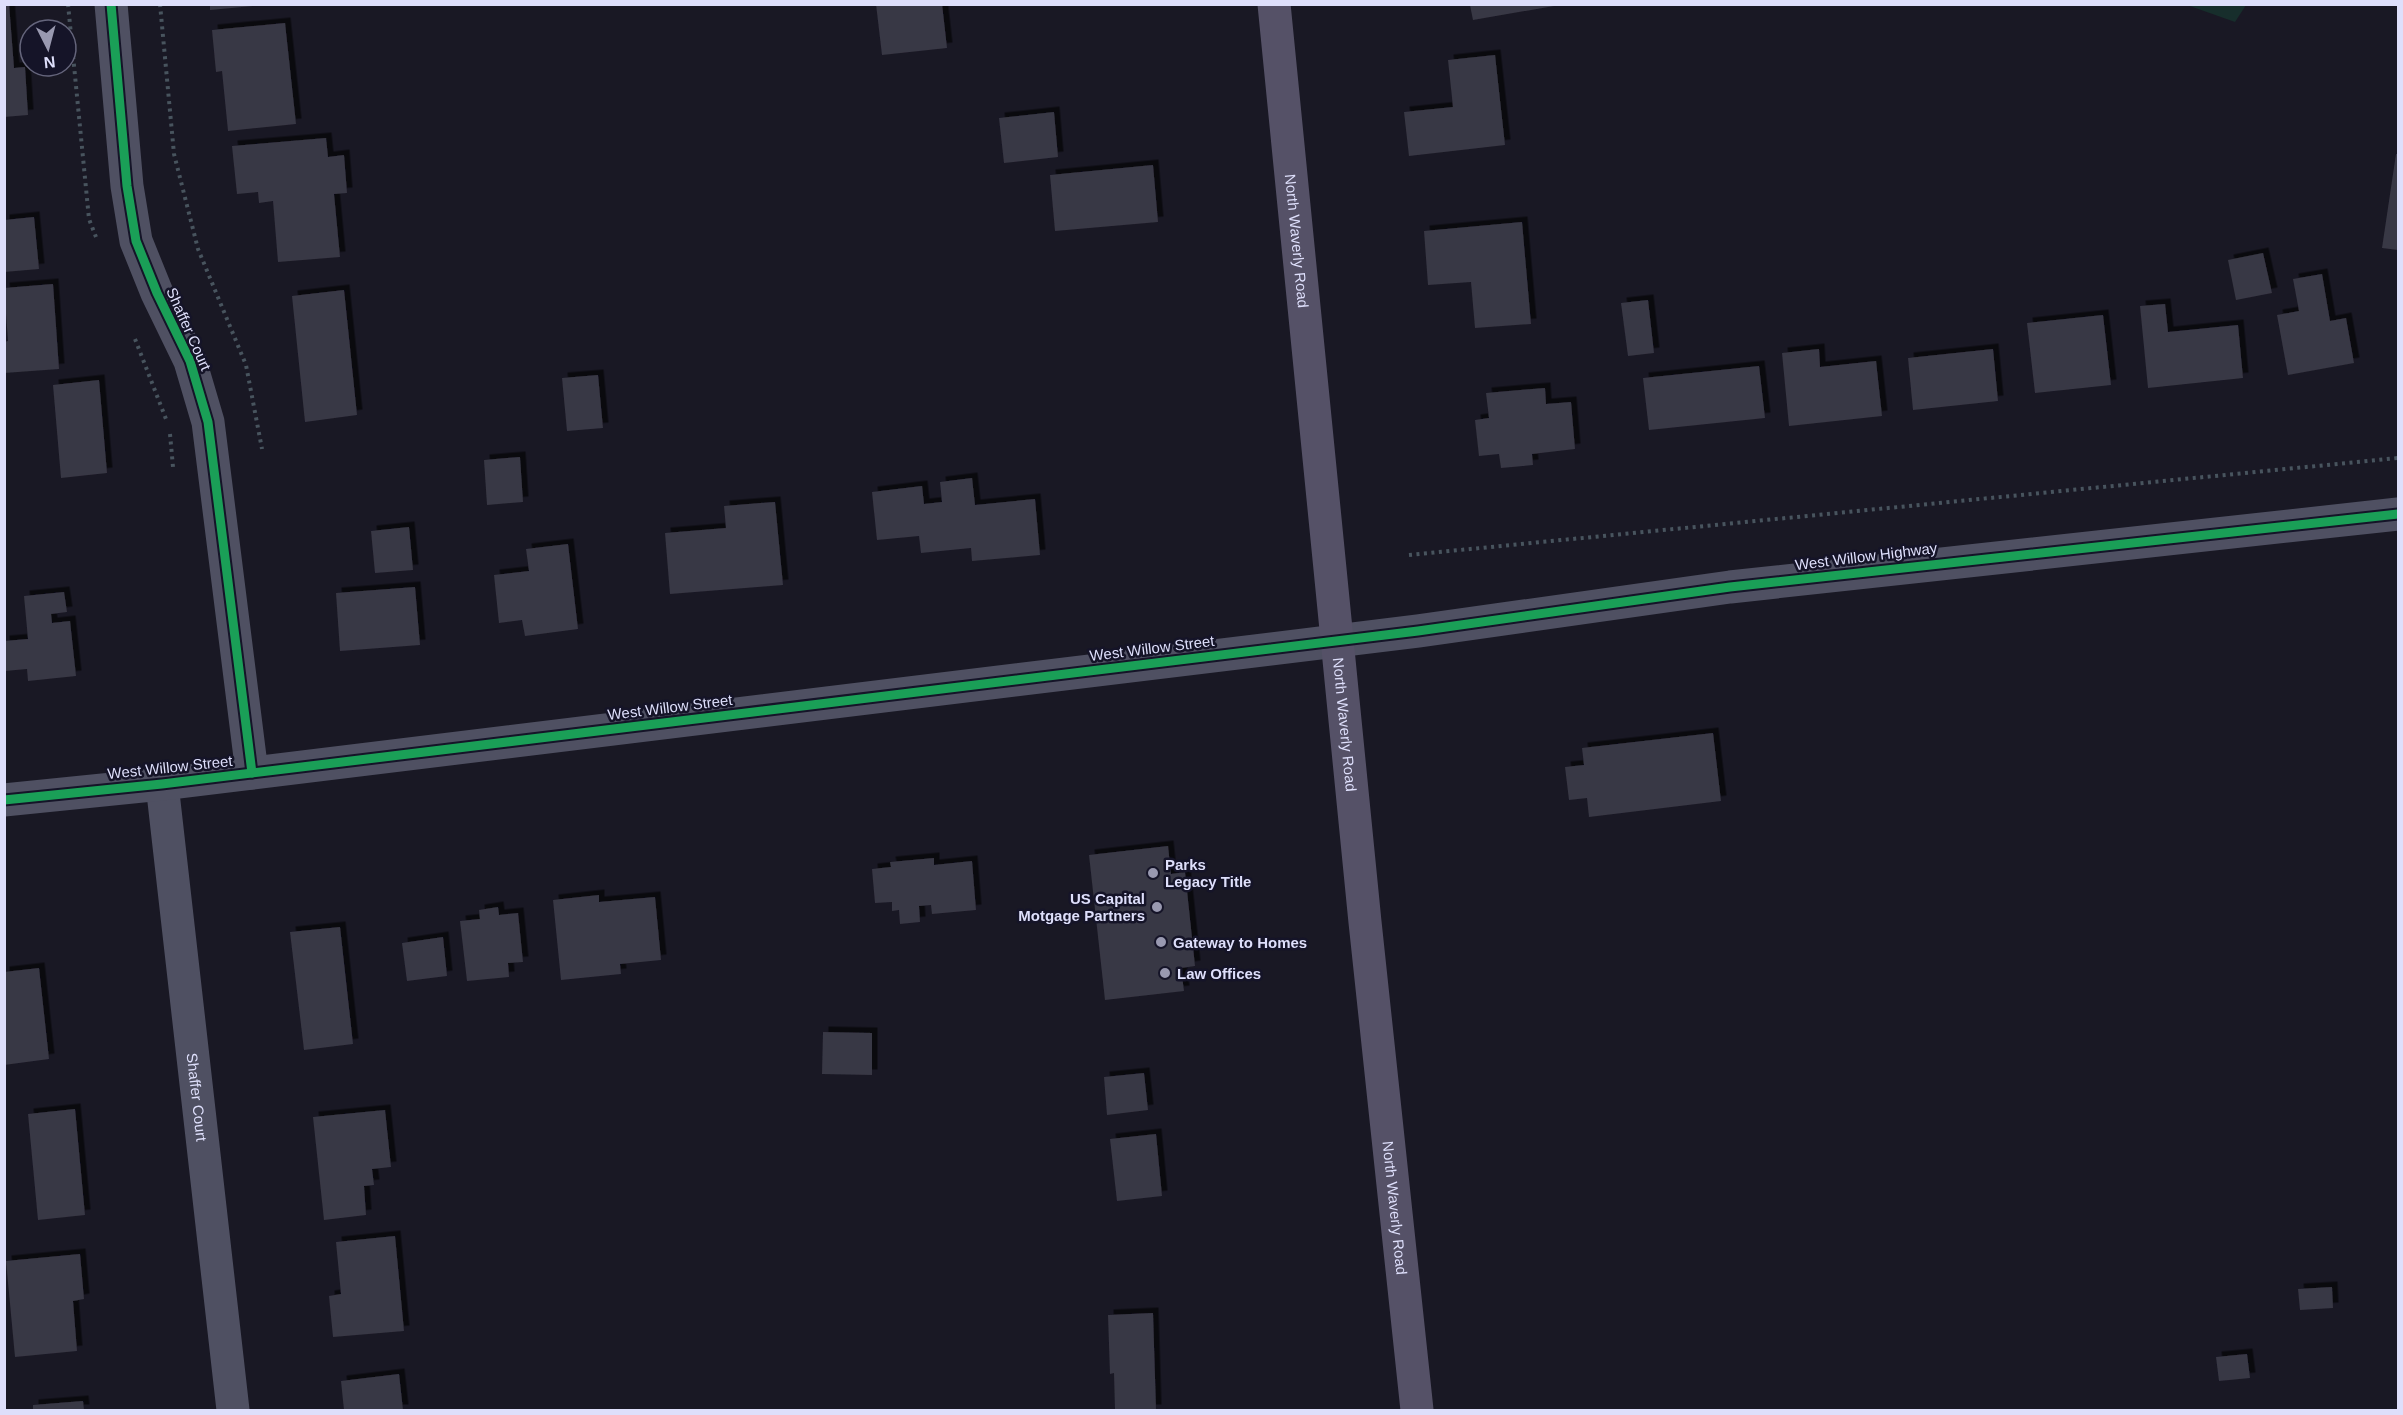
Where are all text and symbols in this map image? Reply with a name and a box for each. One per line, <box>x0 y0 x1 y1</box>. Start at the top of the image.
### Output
north arrow <box>18 18 78 78</box>
text: N <box>43 53 56 71</box>
street label: North Waverly Road <box>1282 173 1313 309</box>
street label: Shaffer Court <box>163 285 215 374</box>
street label: West Willow Highway <box>1794 539 1939 573</box>
street label: West Willow Street <box>1089 632 1216 664</box>
street label: North Waverly Road <box>1330 657 1361 792</box>
street label: West Willow Street <box>607 691 734 723</box>
street label: West Willow Street <box>107 752 234 782</box>
place label: Parks Legacy Title <box>1165 856 1251 890</box>
marker: Parks Legacy Title <box>1146 866 1160 880</box>
place label: US Capital Motgage Partners <box>1018 890 1145 924</box>
marker: US Capital Motgage Partners <box>1150 900 1164 914</box>
place label: Gateway to Homes <box>1173 934 1307 951</box>
marker: Gateway to Homes <box>1154 935 1168 949</box>
place label: Law Offices <box>1177 965 1261 982</box>
marker: Law Offices <box>1158 966 1172 980</box>
street label: Shaffer Court <box>184 1052 211 1143</box>
street label: North Waverly Road <box>1380 1140 1411 1276</box>

